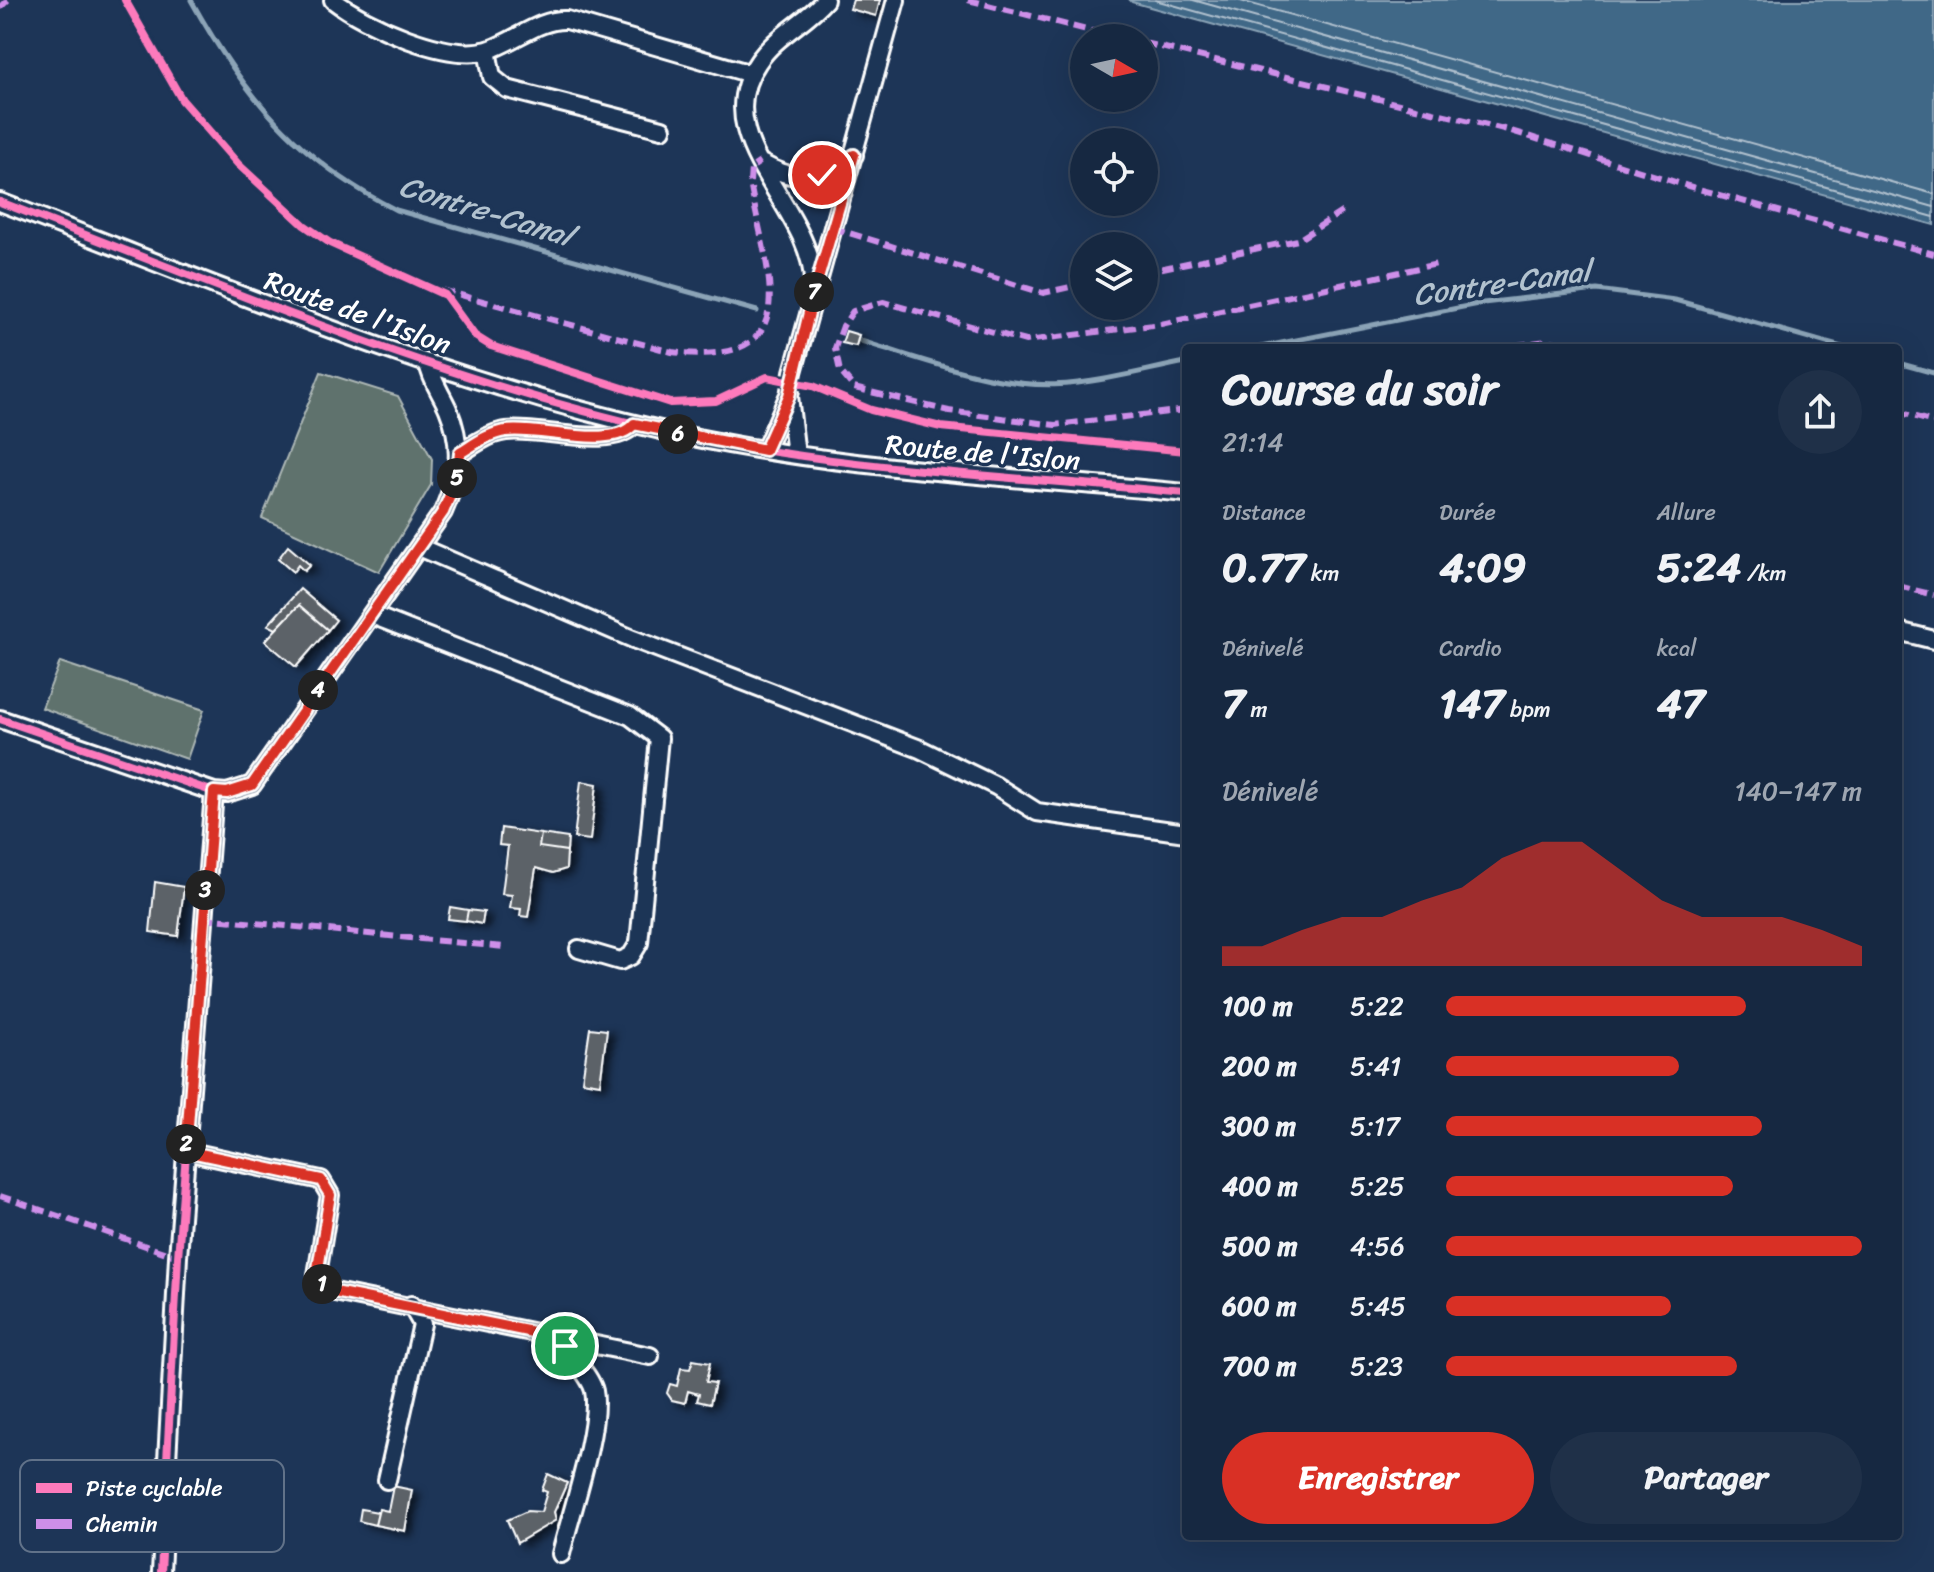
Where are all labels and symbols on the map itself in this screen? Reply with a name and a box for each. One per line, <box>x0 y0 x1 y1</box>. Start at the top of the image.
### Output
north arrow <box>1070 24 1158 112</box>
pin <box>788 141 856 209</box>
water label: Contre-Canal <box>393 159 585 265</box>
water label: Contre-Canal <box>1410 243 1600 322</box>
street label: Route de l'Islon <box>258 256 458 369</box>
pin: 7 <box>794 272 834 312</box>
pin: 6 <box>658 414 698 454</box>
street label: Route de l'Islon <box>883 420 1082 485</box>
pin: 5 <box>437 458 477 498</box>
pin: 4 <box>298 670 338 710</box>
pin: 3 <box>185 870 225 910</box>
pin: 2 <box>166 1124 206 1164</box>
pin: 1 <box>302 1264 342 1304</box>
pin <box>531 1312 599 1380</box>
legend <box>20 1460 284 1552</box>
text: Piste cyclable <box>86 1469 223 1508</box>
text: Chemin <box>86 1505 158 1544</box>

